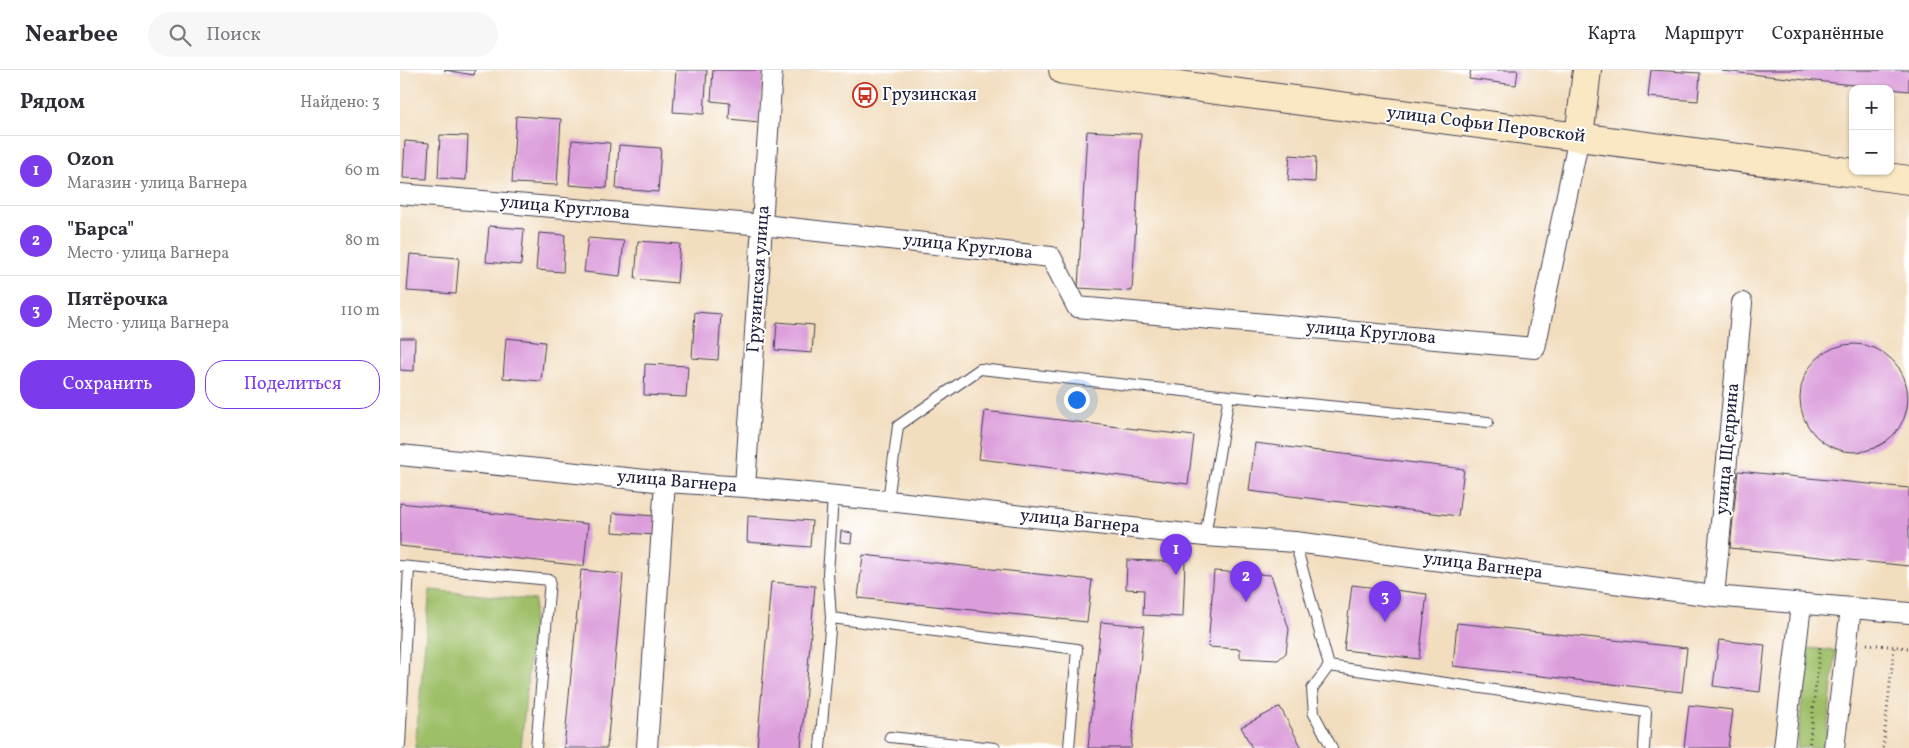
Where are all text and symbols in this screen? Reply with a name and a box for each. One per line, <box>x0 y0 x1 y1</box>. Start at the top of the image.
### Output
search box <box>148 12 498 57</box>
text: Nearbee <box>25 18 118 52</box>
icon: search <box>166 21 194 49</box>
text: Поиск <box>206 22 261 48</box>
text: Карта <box>1587 22 1636 47</box>
text: Маршрут <box>1664 22 1744 47</box>
text: Сохранённые <box>1772 22 1884 47</box>
bus stop icon: Грузинская <box>852 82 878 108</box>
place label: Грузинская <box>882 83 977 108</box>
map controls <box>1849 85 1894 175</box>
button: + <box>1849 85 1894 130</box>
text: Рядом <box>20 88 85 117</box>
text: Найдено: 3 <box>300 92 380 114</box>
street label: улица Софьи Перовской <box>1385 100 1587 150</box>
button: − <box>1849 130 1894 175</box>
text: Ozon <box>67 147 114 173</box>
text: 1 <box>33 160 39 182</box>
text: 60 m <box>345 160 380 182</box>
text: Магазин · улица Вагнера <box>67 173 247 195</box>
street label: улица Круглова <box>499 190 631 226</box>
street label: Грузинская улица <box>741 204 777 354</box>
text: "Барса" <box>67 217 134 243</box>
street label: улица Круглова <box>902 228 1034 266</box>
text: 2 <box>32 230 40 252</box>
text: 80 m <box>345 230 380 252</box>
text: Место · улица Вагнера <box>67 243 229 265</box>
text: Пятёрочка <box>67 287 168 313</box>
text: 3 <box>32 300 40 322</box>
text: 110 m <box>341 300 380 322</box>
text: Место · улица Вагнера <box>67 313 229 335</box>
street label: улица Круглова <box>1305 315 1437 351</box>
button: Сохранить <box>20 360 195 409</box>
button: Поделиться <box>205 360 380 409</box>
street label: улица Щедрина <box>1710 382 1746 516</box>
your location <box>1064 387 1090 413</box>
street label: улица Вагнера <box>616 464 738 500</box>
street label: улица Вагнера <box>1019 503 1141 541</box>
pin: 1 <box>1160 534 1192 575</box>
street label: улица Вагнера <box>1422 546 1544 586</box>
pin: 2 <box>1230 561 1262 602</box>
pin: 3 <box>1369 581 1401 622</box>

